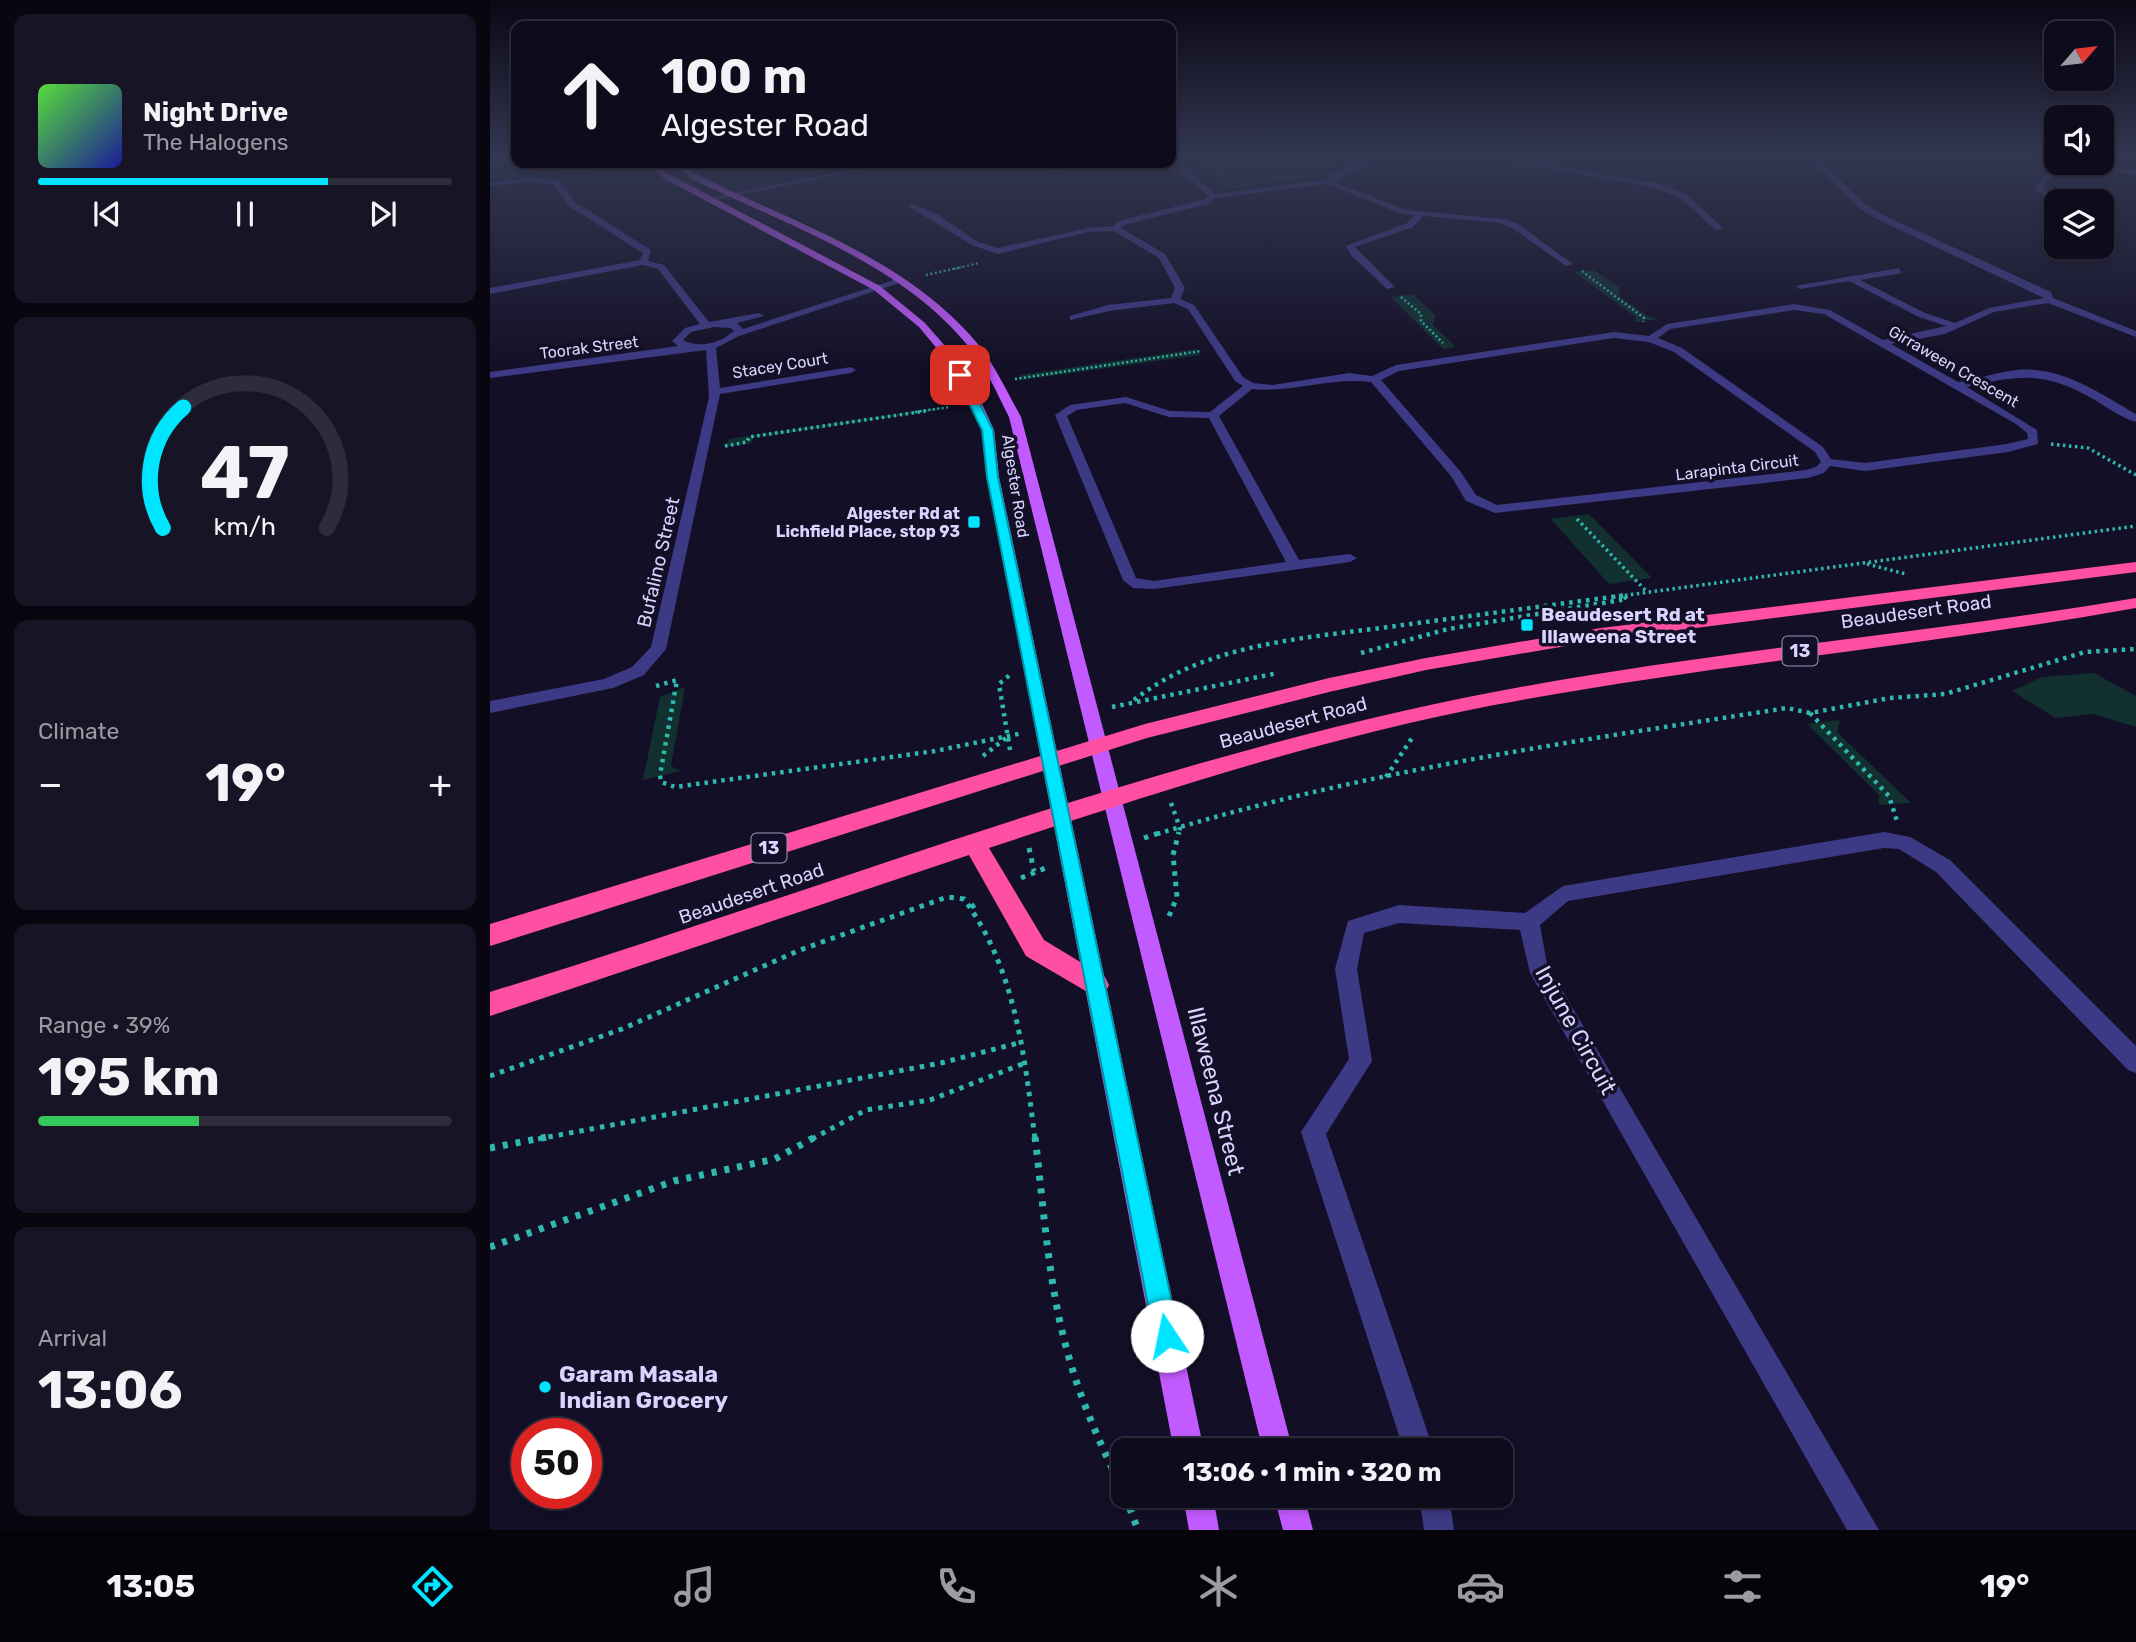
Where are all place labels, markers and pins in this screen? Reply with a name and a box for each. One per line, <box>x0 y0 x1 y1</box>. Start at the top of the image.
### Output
pin <box>930 345 990 405</box>
place label: Algester Rd at Lichfield Place, stop 93 <box>776 504 961 541</box>
marker: Algester Rd at Lichfield Place, stop 93 <box>966 514 982 530</box>
place label: Beaudesert Rd at Illaweena Street <box>1541 603 1705 648</box>
marker: Beaudesert Rd at Illaweena Street <box>1519 617 1535 633</box>
place label: Garam Masala Indian Grocery <box>559 1360 728 1414</box>
marker: Garam Masala Indian Grocery <box>537 1379 553 1395</box>

